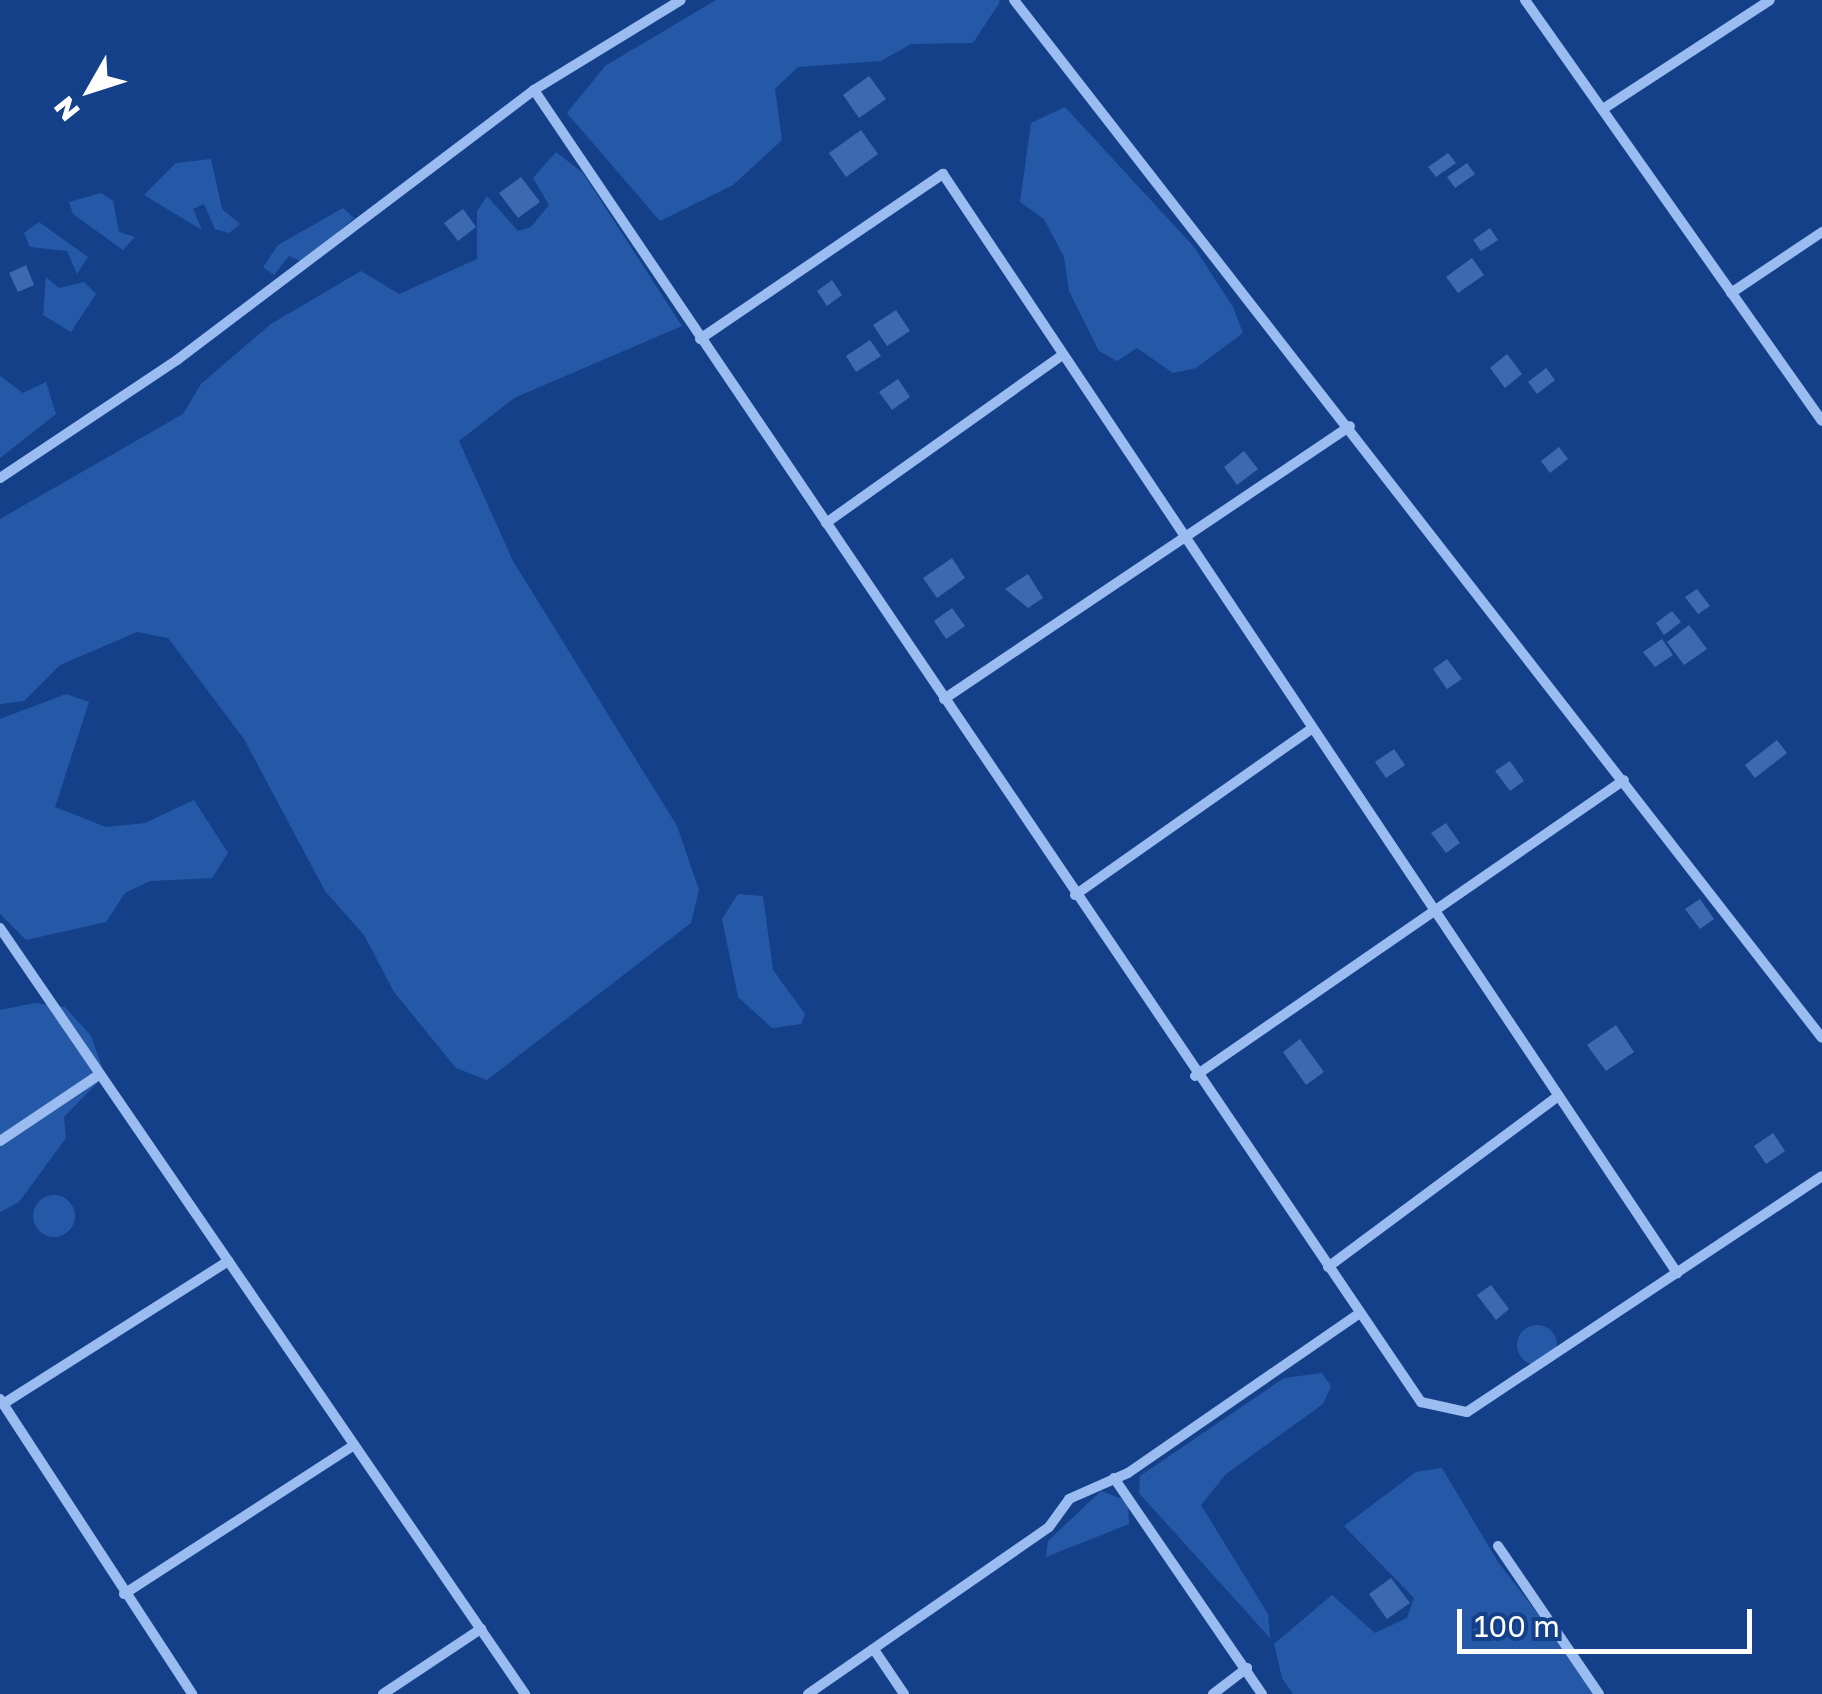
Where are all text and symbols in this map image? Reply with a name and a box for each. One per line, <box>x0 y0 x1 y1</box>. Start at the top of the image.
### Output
north arrow <box>40 40 140 140</box>
text: N <box>47 91 86 128</box>
scale bar <box>1462 1589 1757 1651</box>
text: 100 m <box>1474 1608 1560 1644</box>

